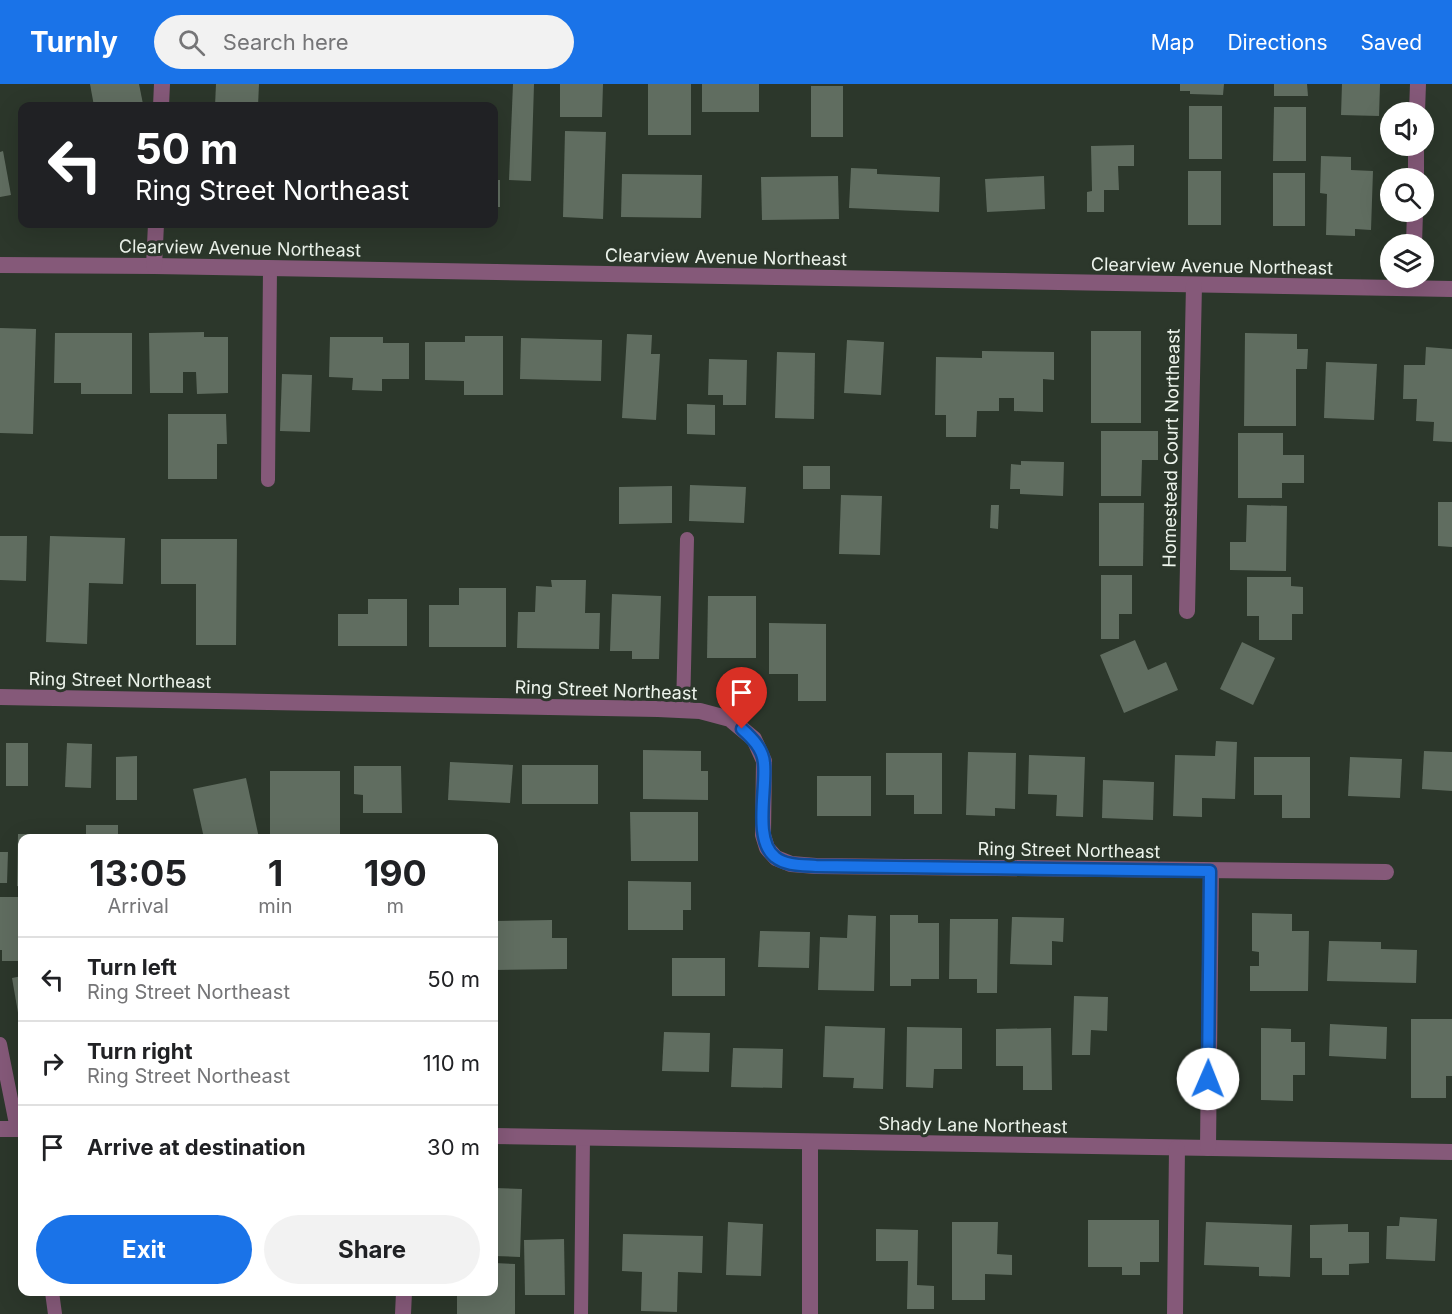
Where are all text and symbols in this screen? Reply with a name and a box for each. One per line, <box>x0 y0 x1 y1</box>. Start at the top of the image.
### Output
search box <box>154 15 574 69</box>
text: Turnly <box>30 25 118 59</box>
icon: search <box>175 26 208 59</box>
text: Search here <box>223 29 349 55</box>
text: Map <box>1151 30 1194 55</box>
text: Directions <box>1227 30 1328 55</box>
text: Saved <box>1361 30 1422 55</box>
map controls <box>1380 102 1434 288</box>
button: sound <box>1380 102 1434 156</box>
text: 50 m <box>135 123 238 174</box>
icon: left <box>36 126 114 204</box>
button: search <box>1380 168 1434 222</box>
text: Ring Street Northeast <box>135 174 409 207</box>
button: layers <box>1380 234 1434 288</box>
street label: Clearview Avenue Northeast <box>119 235 361 261</box>
street label: Clearview Avenue Northeast <box>605 244 847 270</box>
street label: Clearview Avenue Northeast <box>1091 253 1333 279</box>
street label: Homestead Court Northeast <box>1158 328 1184 568</box>
pin <box>716 667 767 729</box>
street label: Ring Street Northeast <box>29 668 212 692</box>
street label: Ring Street Northeast <box>514 676 698 704</box>
icon: arrive <box>725 676 758 709</box>
street label: Ring Street Northeast <box>978 838 1161 862</box>
text: 13:05 <box>89 851 187 895</box>
text: 1 <box>268 851 283 895</box>
text: 190 <box>364 851 427 895</box>
text: Arrival <box>107 894 169 918</box>
text: min <box>258 894 293 918</box>
text: m <box>386 894 404 918</box>
text: Turn left <box>87 954 177 980</box>
icon: left <box>36 963 69 996</box>
text: 50 m <box>427 966 480 992</box>
text: Ring Street Northeast <box>87 980 290 1004</box>
text: Turn right <box>87 1038 193 1064</box>
icon: right <box>36 1047 69 1080</box>
position arrow <box>1176 1047 1240 1111</box>
text: 110 m <box>423 1050 480 1076</box>
text: Ring Street Northeast <box>87 1064 290 1088</box>
street label: Shady Lane Northeast <box>878 1113 1068 1137</box>
icon: arrive <box>36 1131 69 1164</box>
text: Arrive at destination <box>87 1134 306 1160</box>
text: 30 m <box>427 1134 480 1160</box>
button: Exit <box>36 1215 252 1284</box>
button: Share <box>264 1215 480 1284</box>

